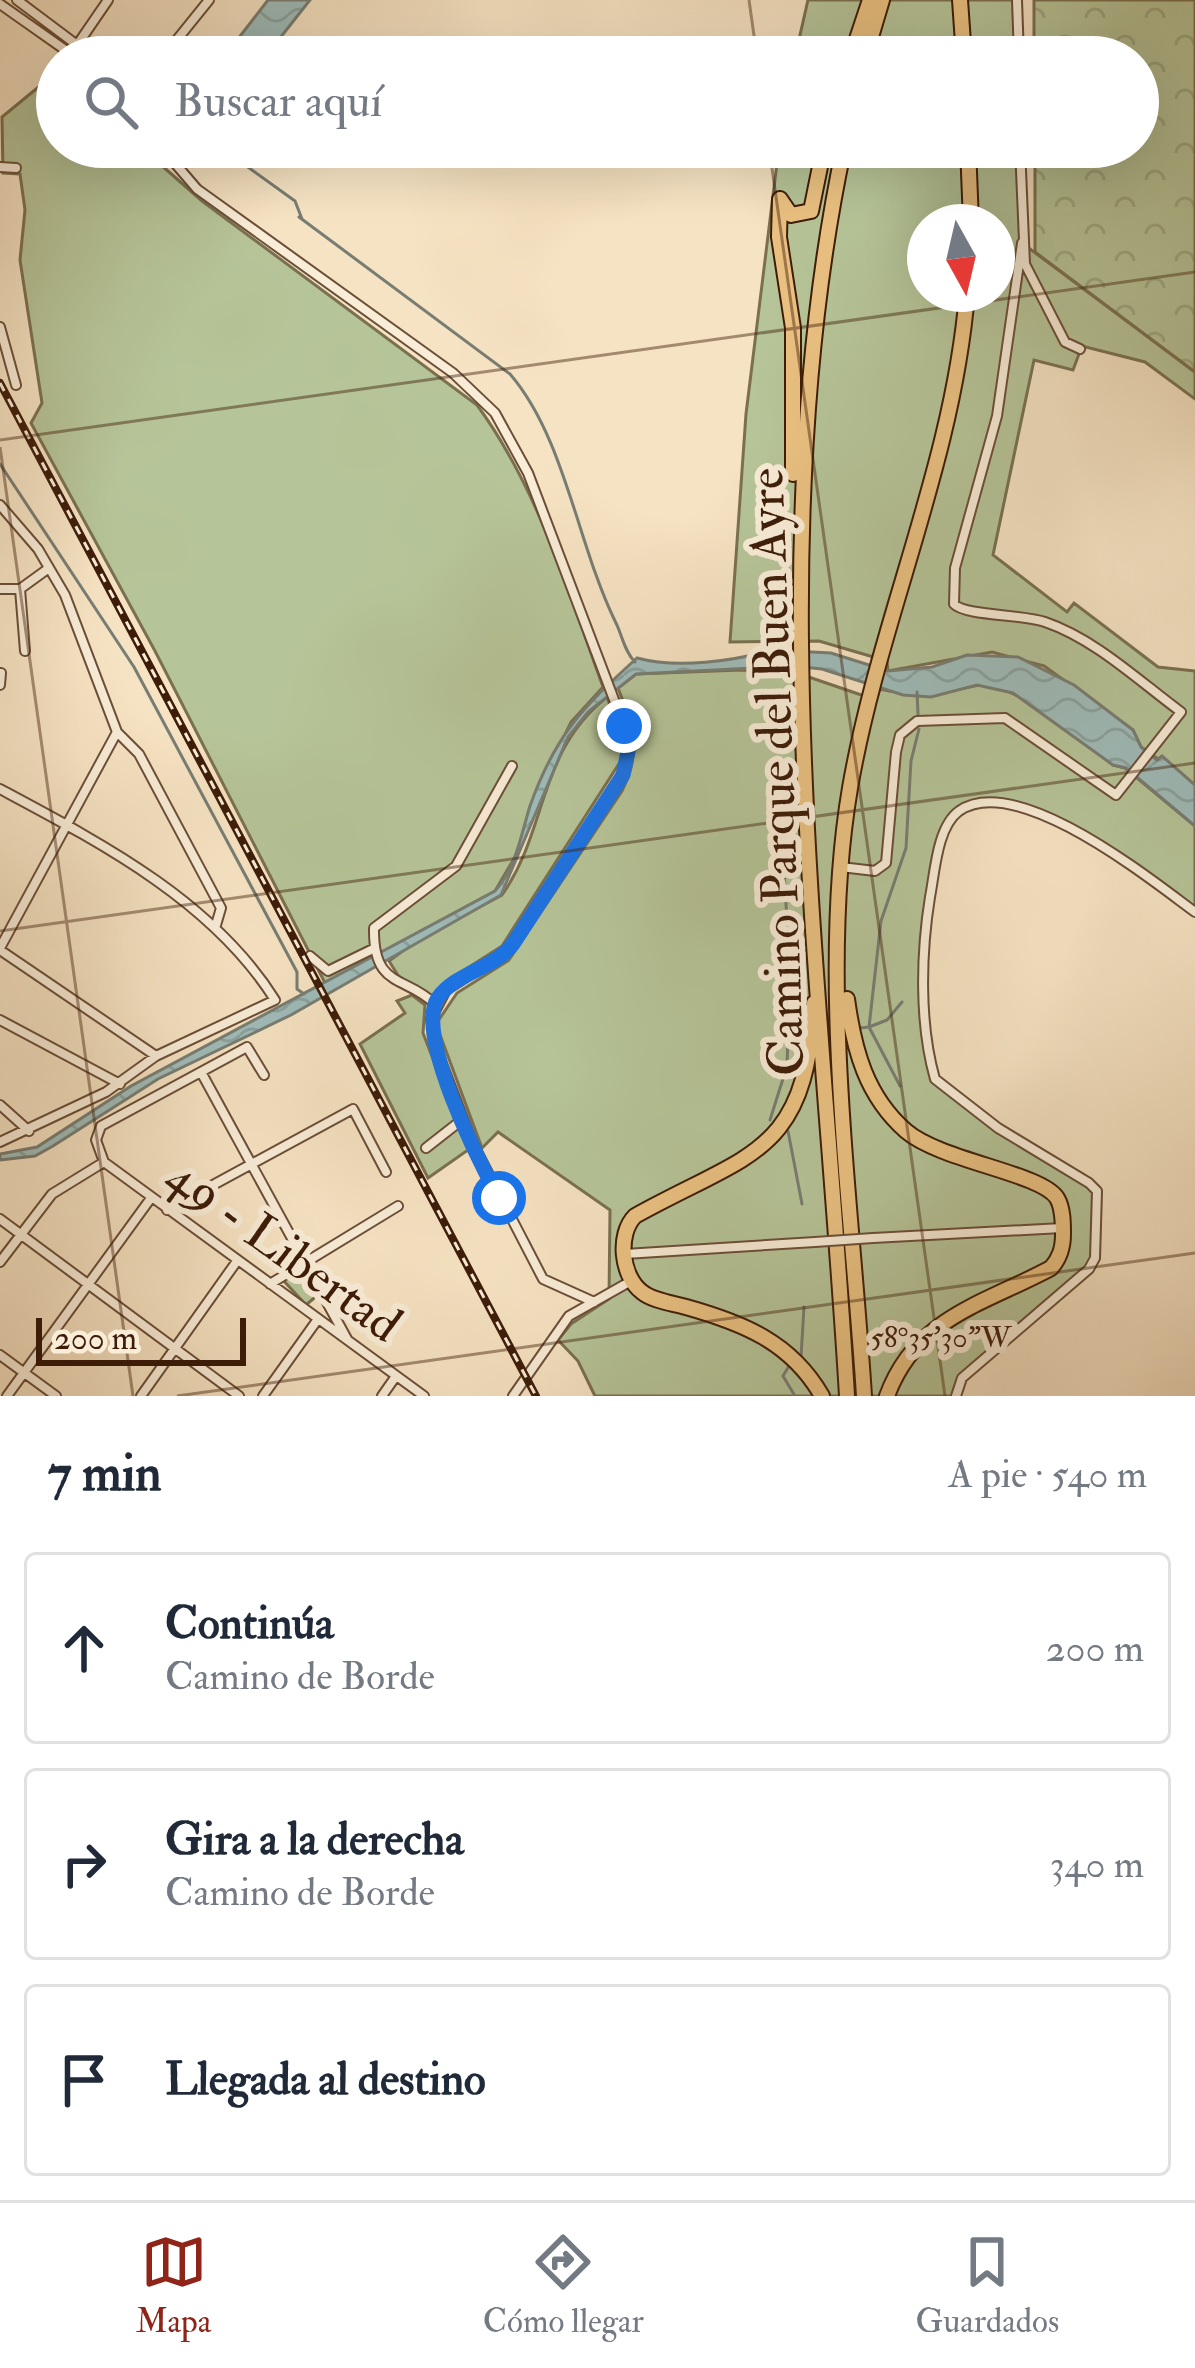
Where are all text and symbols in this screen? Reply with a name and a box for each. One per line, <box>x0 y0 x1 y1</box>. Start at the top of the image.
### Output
search box <box>36 36 1159 168</box>
icon: search <box>78 69 144 135</box>
text: Buscar aquí <box>174 74 382 130</box>
north arrow <box>907 204 1015 312</box>
street label: Camino Parque del Buen Ayre <box>734 467 820 1077</box>
route end <box>597 699 651 753</box>
street label: 49 - Libertad <box>154 1143 414 1357</box>
route start <box>472 1171 526 1225</box>
scale bar <box>36 1312 246 1365</box>
text: 200 m <box>54 1318 137 1359</box>
text: 58°35'30"W <box>871 1319 1013 1356</box>
text: 7 min <box>48 1442 162 1506</box>
text: A pie · 540 m <box>948 1450 1147 1499</box>
text: Continúa <box>165 1596 334 1652</box>
icon: ahead <box>51 1615 117 1681</box>
text: 200 m <box>1046 1624 1144 1673</box>
text: Camino de Borde <box>165 1652 435 1701</box>
text: Gira a la derecha <box>165 1812 464 1868</box>
icon: right <box>51 1831 117 1897</box>
text: 340 m <box>1050 1840 1144 1889</box>
text: Camino de Borde <box>165 1868 435 1917</box>
icon: arrive <box>51 2047 117 2113</box>
text: Llegada al destino <box>165 2052 486 2108</box>
tab: Mapa <box>136 2229 211 2342</box>
tab: Cómo llegar <box>483 2229 644 2342</box>
tab: Guardados <box>915 2229 1059 2342</box>

